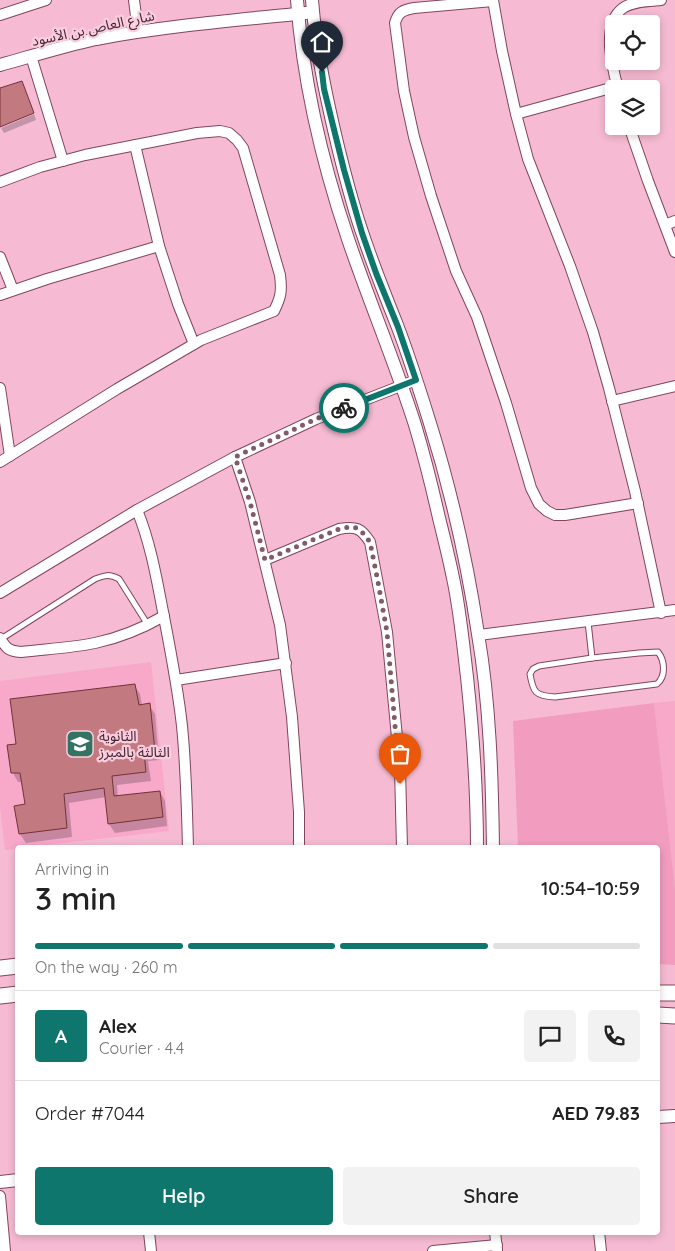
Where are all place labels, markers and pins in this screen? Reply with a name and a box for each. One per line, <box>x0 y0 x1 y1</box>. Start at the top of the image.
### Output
pin <box>301 21 343 72</box>
place label: الثانوية الثالثة بالمبرز <box>98 727 170 761</box>
school or university icon: الثانوية الثالثة بالمبرز <box>65 729 95 759</box>
pin <box>379 733 421 784</box>

